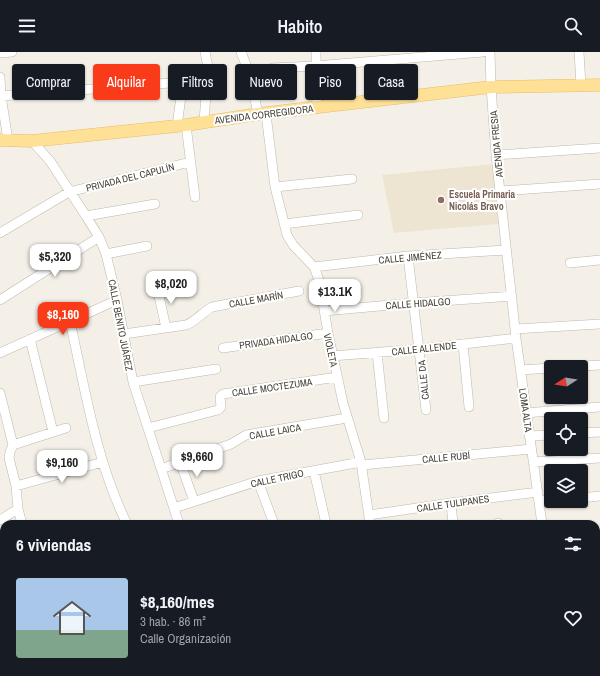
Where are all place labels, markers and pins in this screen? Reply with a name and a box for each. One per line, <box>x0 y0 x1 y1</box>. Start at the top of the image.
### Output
place label: Escuela Primaria Nicolás Bravo <box>449 188 516 213</box>
marker: Escuela Primaria Nicolás Bravo <box>436 195 446 205</box>
pin: $5,320 <box>22 244 88 278</box>
pin: $8,020 <box>138 271 204 305</box>
pin: $13.1K <box>302 279 368 313</box>
pin: $8,160 <box>30 302 96 336</box>
pin: $9,660 <box>164 444 230 478</box>
pin: $9,160 <box>29 450 95 484</box>

